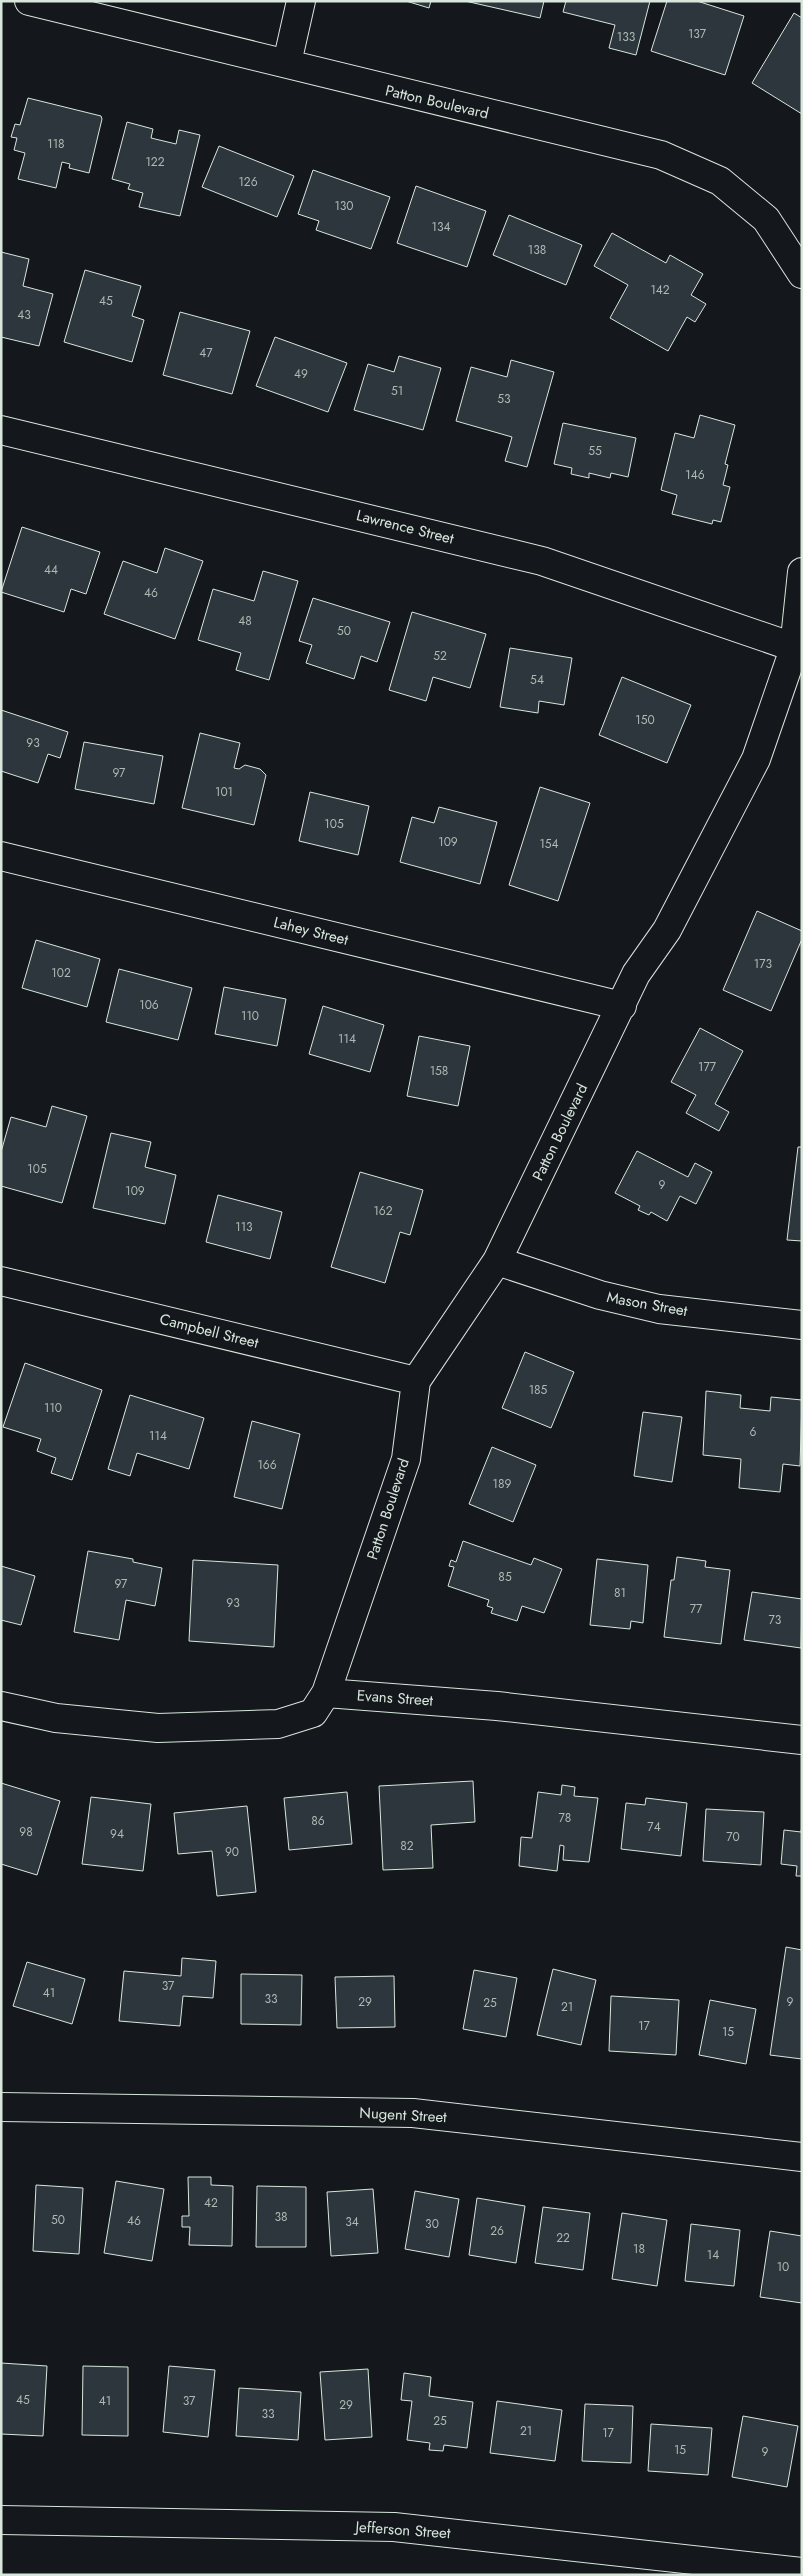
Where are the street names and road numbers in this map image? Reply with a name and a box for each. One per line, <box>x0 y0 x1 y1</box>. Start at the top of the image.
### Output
street label: Patton Boulevard <box>383 79 491 125</box>
street label: Lawrence Street <box>354 504 456 550</box>
street label: Lahey Street <box>271 911 351 951</box>
street label: Patton Boulevard <box>527 1080 593 1184</box>
street label: Mason Street <box>605 1286 690 1322</box>
street label: Campbell Street <box>157 1308 261 1354</box>
street label: Patton Boulevard <box>361 1455 415 1563</box>
street label: Evans Street <box>356 1684 434 1712</box>
street label: Nugent Street <box>359 2102 448 2128</box>
street label: Jefferson Street <box>353 2516 452 2544</box>

